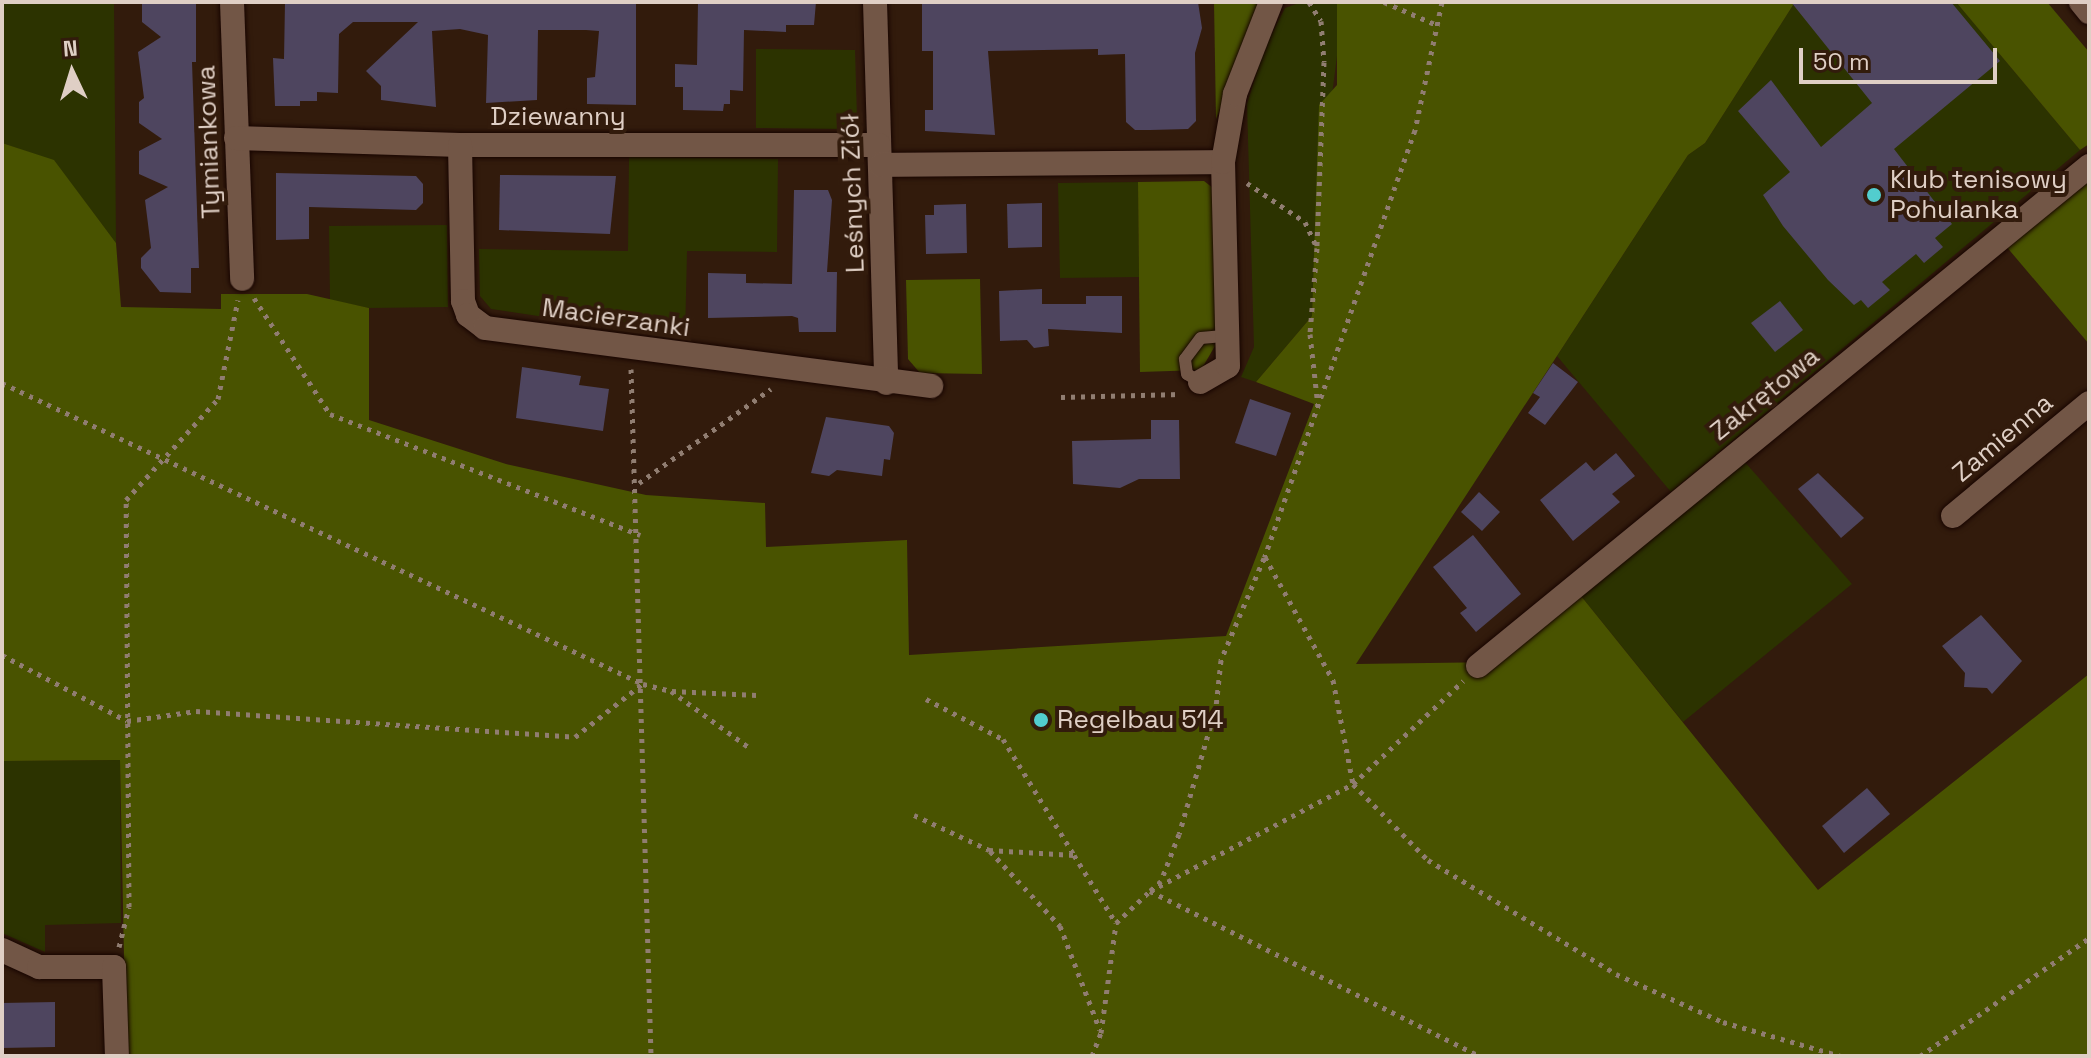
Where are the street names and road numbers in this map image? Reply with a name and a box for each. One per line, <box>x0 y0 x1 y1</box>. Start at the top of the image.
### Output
street label: Tymiankowa <box>191 65 227 219</box>
street label: Dziewanny <box>490 101 626 133</box>
street label: Leśnych Ziół <box>835 112 871 274</box>
street label: Macierzanki <box>540 292 692 344</box>
street label: Zakrętowa <box>1704 341 1826 447</box>
street label: Zamienna <box>1947 387 2059 489</box>

